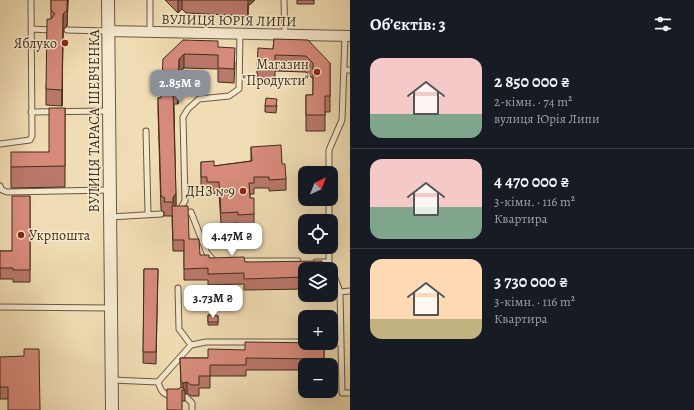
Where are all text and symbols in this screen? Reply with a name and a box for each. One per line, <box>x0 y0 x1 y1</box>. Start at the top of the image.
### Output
street label: ВУЛИЦЯ ЮРІЯ ЛИПИ <box>161 10 297 31</box>
text: Об’єктів: 3 <box>370 13 446 36</box>
icon: filters <box>652 13 674 35</box>
street label: ВУЛИЦЯ ТАРАСА ШЕВЧЕНКА <box>85 29 104 212</box>
place label: Яблуко <box>14 34 57 53</box>
marker: Яблуко <box>60 38 70 48</box>
place label: Магазин "Продукти" <box>242 55 309 90</box>
marker: Магазин "Продукти" <box>312 67 322 77</box>
pin: 2.85M ₴ <box>143 70 217 104</box>
text: 2 850 000 ₴ <box>494 70 570 93</box>
text: 2.85M ₴ <box>159 74 201 91</box>
icon: home <box>402 74 450 122</box>
text: 2-кімн. · 74 m² <box>494 93 572 110</box>
text: вулиця Юрія Липи <box>494 110 600 127</box>
north arrow <box>298 166 338 206</box>
map controls <box>298 166 338 398</box>
text: 4 470 000 ₴ <box>494 170 569 193</box>
icon: home <box>402 175 450 223</box>
place label: ДНЗ №9 <box>186 182 235 201</box>
marker: ДНЗ №9 <box>238 186 248 196</box>
text: 3-кімн. · 116 m² <box>494 193 575 210</box>
text: Квартира <box>494 210 548 227</box>
button: locate <box>298 214 338 254</box>
pin: 4.47M ₴ <box>195 223 269 257</box>
place label: Укрпошта <box>29 226 91 245</box>
text: 4.47M ₴ <box>211 227 253 244</box>
marker: Укрпошта <box>16 230 26 240</box>
button: layers <box>298 262 338 302</box>
text: 3 730 000 ₴ <box>494 270 568 293</box>
icon: home <box>402 275 450 323</box>
pin: 3.73M ₴ <box>176 285 250 319</box>
text: 3.73M ₴ <box>193 289 233 306</box>
text: 3-кімн. · 116 m² <box>494 293 575 310</box>
button: + <box>298 310 338 350</box>
text: Квартира <box>494 310 548 327</box>
button: − <box>298 358 338 398</box>

